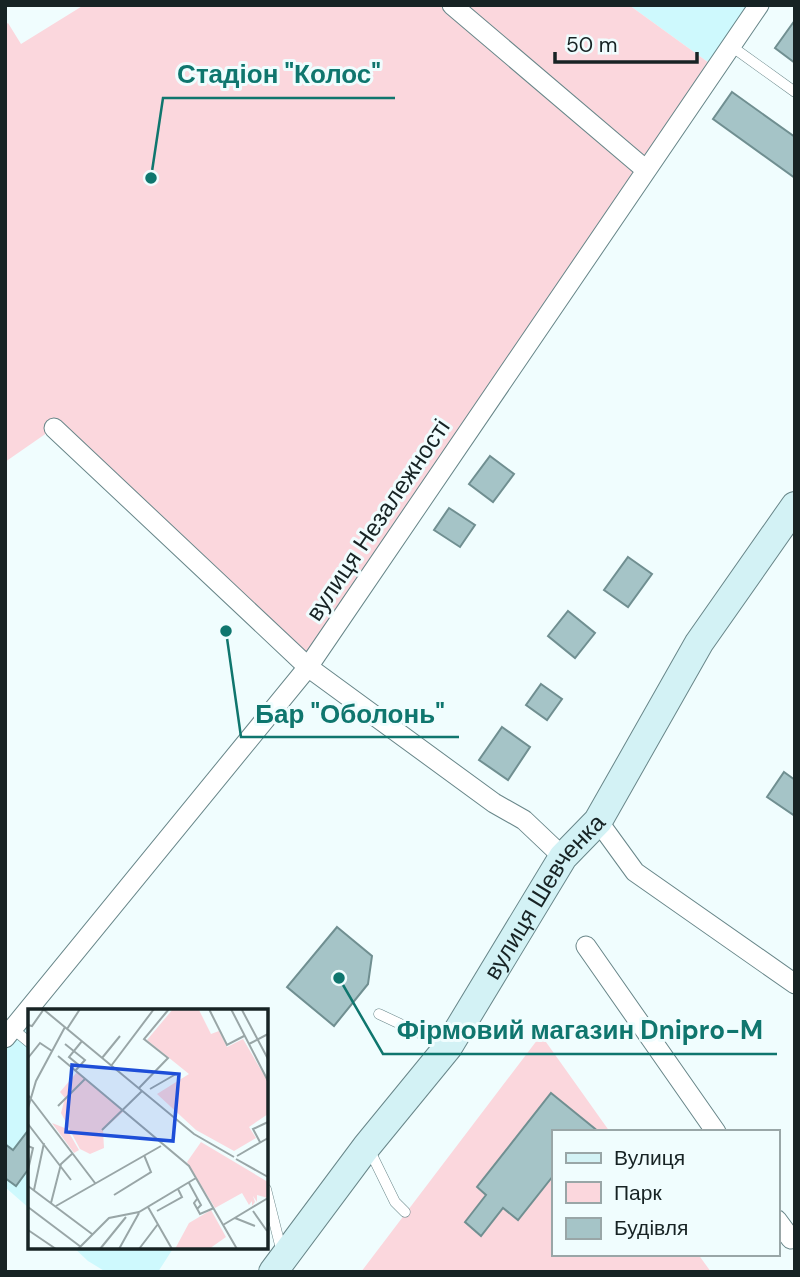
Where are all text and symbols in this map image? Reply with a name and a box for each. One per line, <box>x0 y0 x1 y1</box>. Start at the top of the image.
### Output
scale bar <box>555 21 697 65</box>
text: 50 m <box>566 31 617 59</box>
callout: Стадіон "Колос" <box>163 51 395 98</box>
text: Стадіон "Колос" <box>177 57 381 91</box>
street label: вулиця Незалежності <box>299 413 457 627</box>
callout: Бар "Оболонь" <box>241 690 459 737</box>
text: Бар "Оболонь" <box>255 697 445 731</box>
street label: вулиця Шевченка <box>476 807 612 985</box>
callout: Фірмовий магазин Dnipro-M <box>383 1007 777 1054</box>
inset map <box>28 1009 268 1249</box>
text: Фірмовий магазин Dnipro-M <box>397 1013 763 1047</box>
legend <box>552 1130 779 1256</box>
text: Вулиця <box>614 1144 685 1172</box>
text: Парк <box>614 1179 662 1207</box>
text: Будівля <box>614 1214 688 1242</box>

